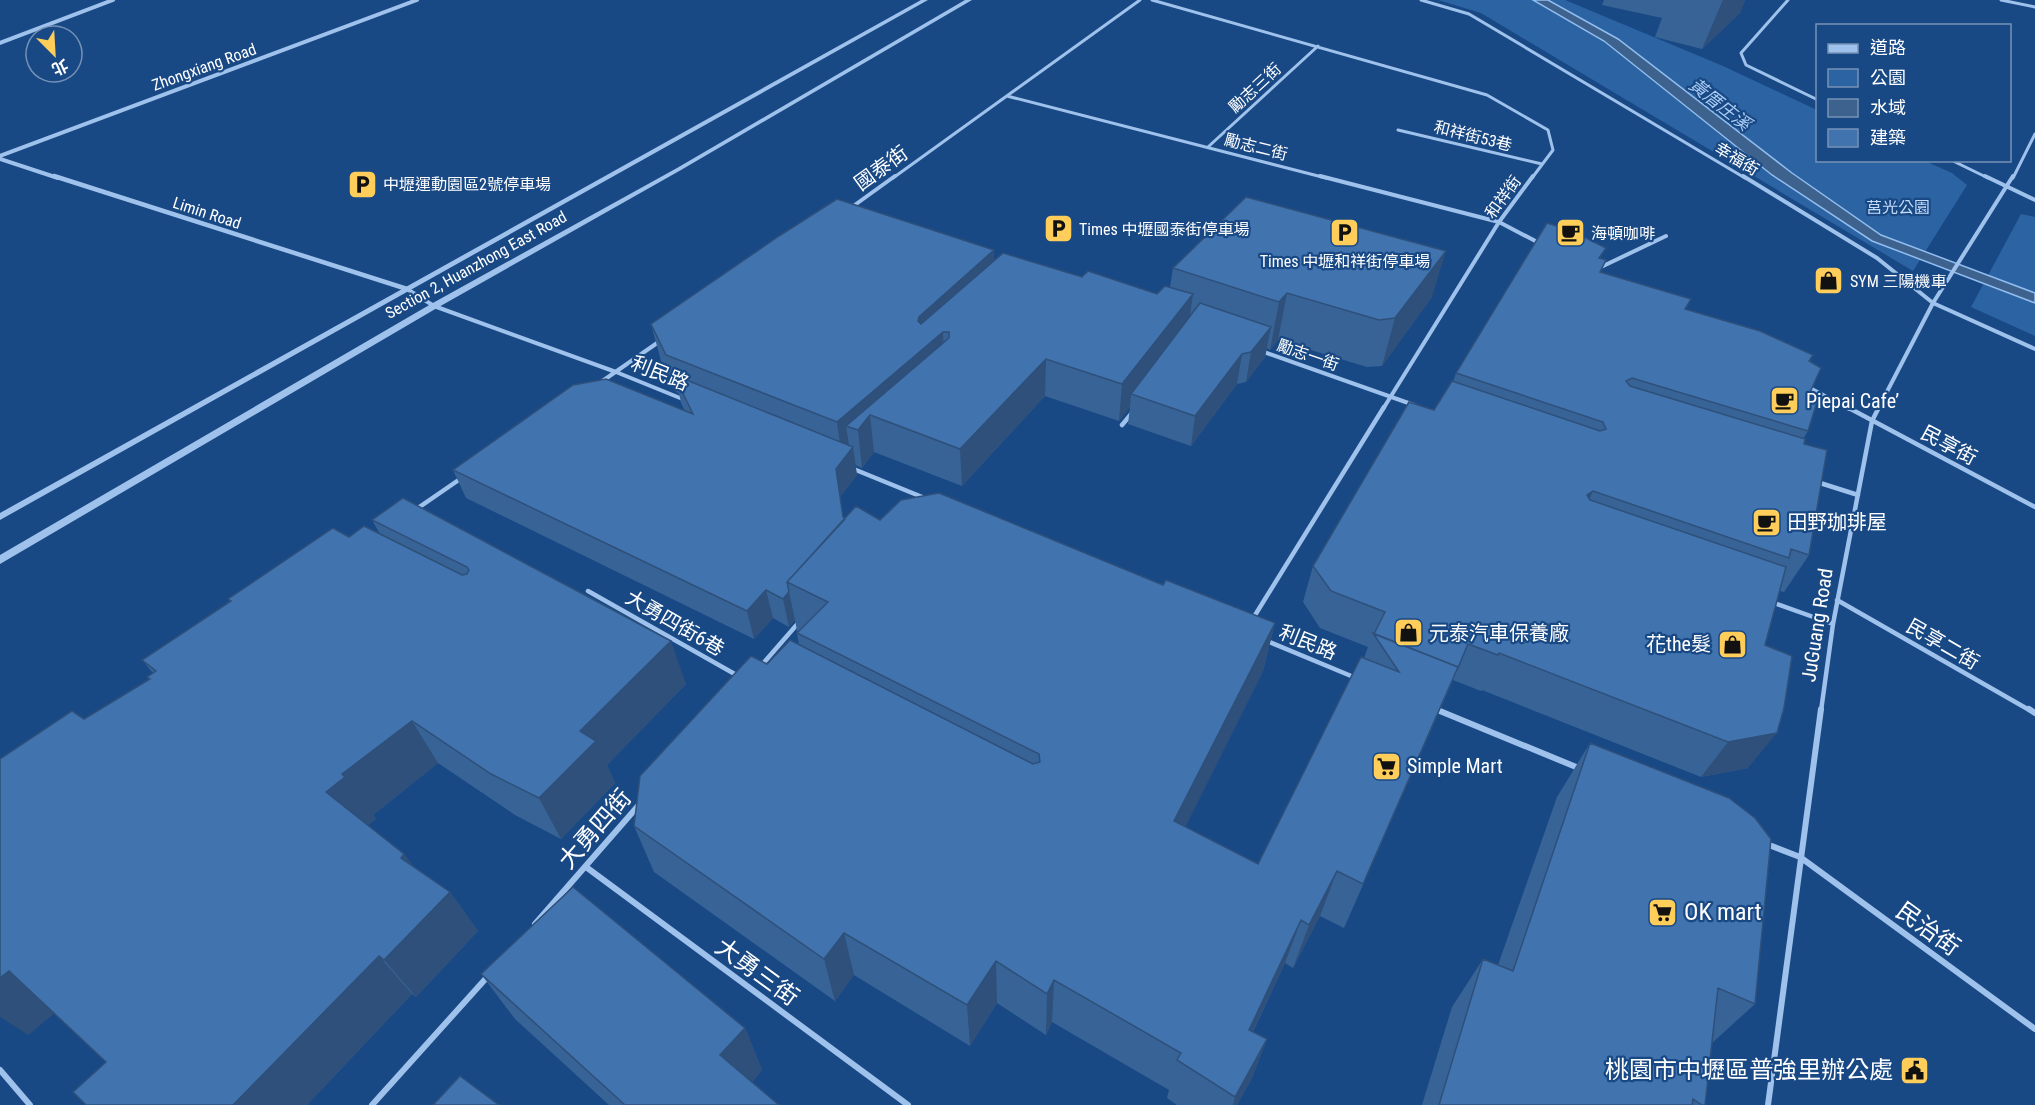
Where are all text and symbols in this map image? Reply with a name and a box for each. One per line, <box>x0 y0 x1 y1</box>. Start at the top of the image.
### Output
north arrow <box>24 24 84 84</box>
legend <box>1816 24 2011 162</box>
text: 道路 <box>1870 37 1906 58</box>
street label: Zhongxiang Road <box>149 39 259 95</box>
text: 北 <box>49 55 71 79</box>
street label: 勵志三街 <box>1225 59 1285 117</box>
text: 公園 <box>1870 67 1906 88</box>
water label: 黃厝庄溪 <box>1685 74 1757 136</box>
text: 水域 <box>1870 97 1906 118</box>
street label: 和祥街53巷 <box>1432 117 1514 155</box>
text: 建築 <box>1870 127 1906 148</box>
street label: 勵志二街 <box>1223 130 1289 164</box>
street label: 幸福街 <box>1712 138 1762 180</box>
street label: 國泰街 <box>850 141 912 195</box>
parking icon: 中壢運動園區2號停車場 <box>346 168 378 200</box>
street label: 和祥街 <box>1481 172 1525 222</box>
place label: 中壢運動園區2號停車場 <box>383 175 551 194</box>
street label: Limin Road <box>171 193 243 233</box>
park label: 莒光公園 <box>1866 198 1930 217</box>
street label: Section 2, Huanzhong East Road <box>382 207 570 323</box>
parking icon: Times 中壢國泰街停車場 <box>1042 213 1074 245</box>
parking icon: Times 中壢和祥街停車場 <box>1329 217 1361 249</box>
cafe icon: 海頓咖啡 <box>1554 217 1586 249</box>
place label: Times 中壢國泰街停車場 <box>1079 220 1250 239</box>
place label: 海頓咖啡 <box>1591 224 1655 243</box>
place label: Times 中壢和祥街停車場 <box>1260 252 1430 271</box>
shop icon: SYM 三陽機車 <box>1813 265 1845 297</box>
place label: SYM 三陽機車 <box>1850 272 1946 291</box>
street label: 勵志一街 <box>1275 336 1341 374</box>
street label: 利民路 <box>628 351 692 395</box>
cafe icon: Piepai Cafe’ <box>1769 385 1801 417</box>
place label: Piepai Cafe’ <box>1806 389 1899 413</box>
street label: 民享街 <box>1917 420 1981 470</box>
cafe icon: 田野珈琲屋 <box>1750 506 1782 538</box>
place label: 田野珈琲屋 <box>1787 510 1887 534</box>
street label: JuGuang Road <box>1796 566 1838 684</box>
street label: 大勇四街6巷 <box>621 585 729 661</box>
street label: 民享二街 <box>1902 614 1984 674</box>
shop icon: 元泰汽車保養廠 <box>1392 617 1424 649</box>
street label: 利民路 <box>1276 620 1340 664</box>
place label: 元泰汽車保養廠 <box>1429 621 1569 645</box>
shop icon: 花the髮 <box>1716 628 1748 660</box>
place label: 花the髮 <box>1646 632 1711 656</box>
supermarket icon: Simple Mart <box>1370 750 1402 782</box>
place label: Simple Mart <box>1407 754 1503 778</box>
street label: 大勇四街 <box>553 784 637 874</box>
supermarket icon: OK mart <box>1647 896 1679 928</box>
street label: 民治街 <box>1891 897 1965 961</box>
place label: OK mart <box>1684 898 1762 926</box>
street label: 大勇三街 <box>710 932 804 1012</box>
public building icon: 桃園市中壢區普強里辦公處 <box>1898 1054 1930 1086</box>
place label: 桃園市中壢區普強里辦公處 <box>1605 1056 1893 1084</box>

